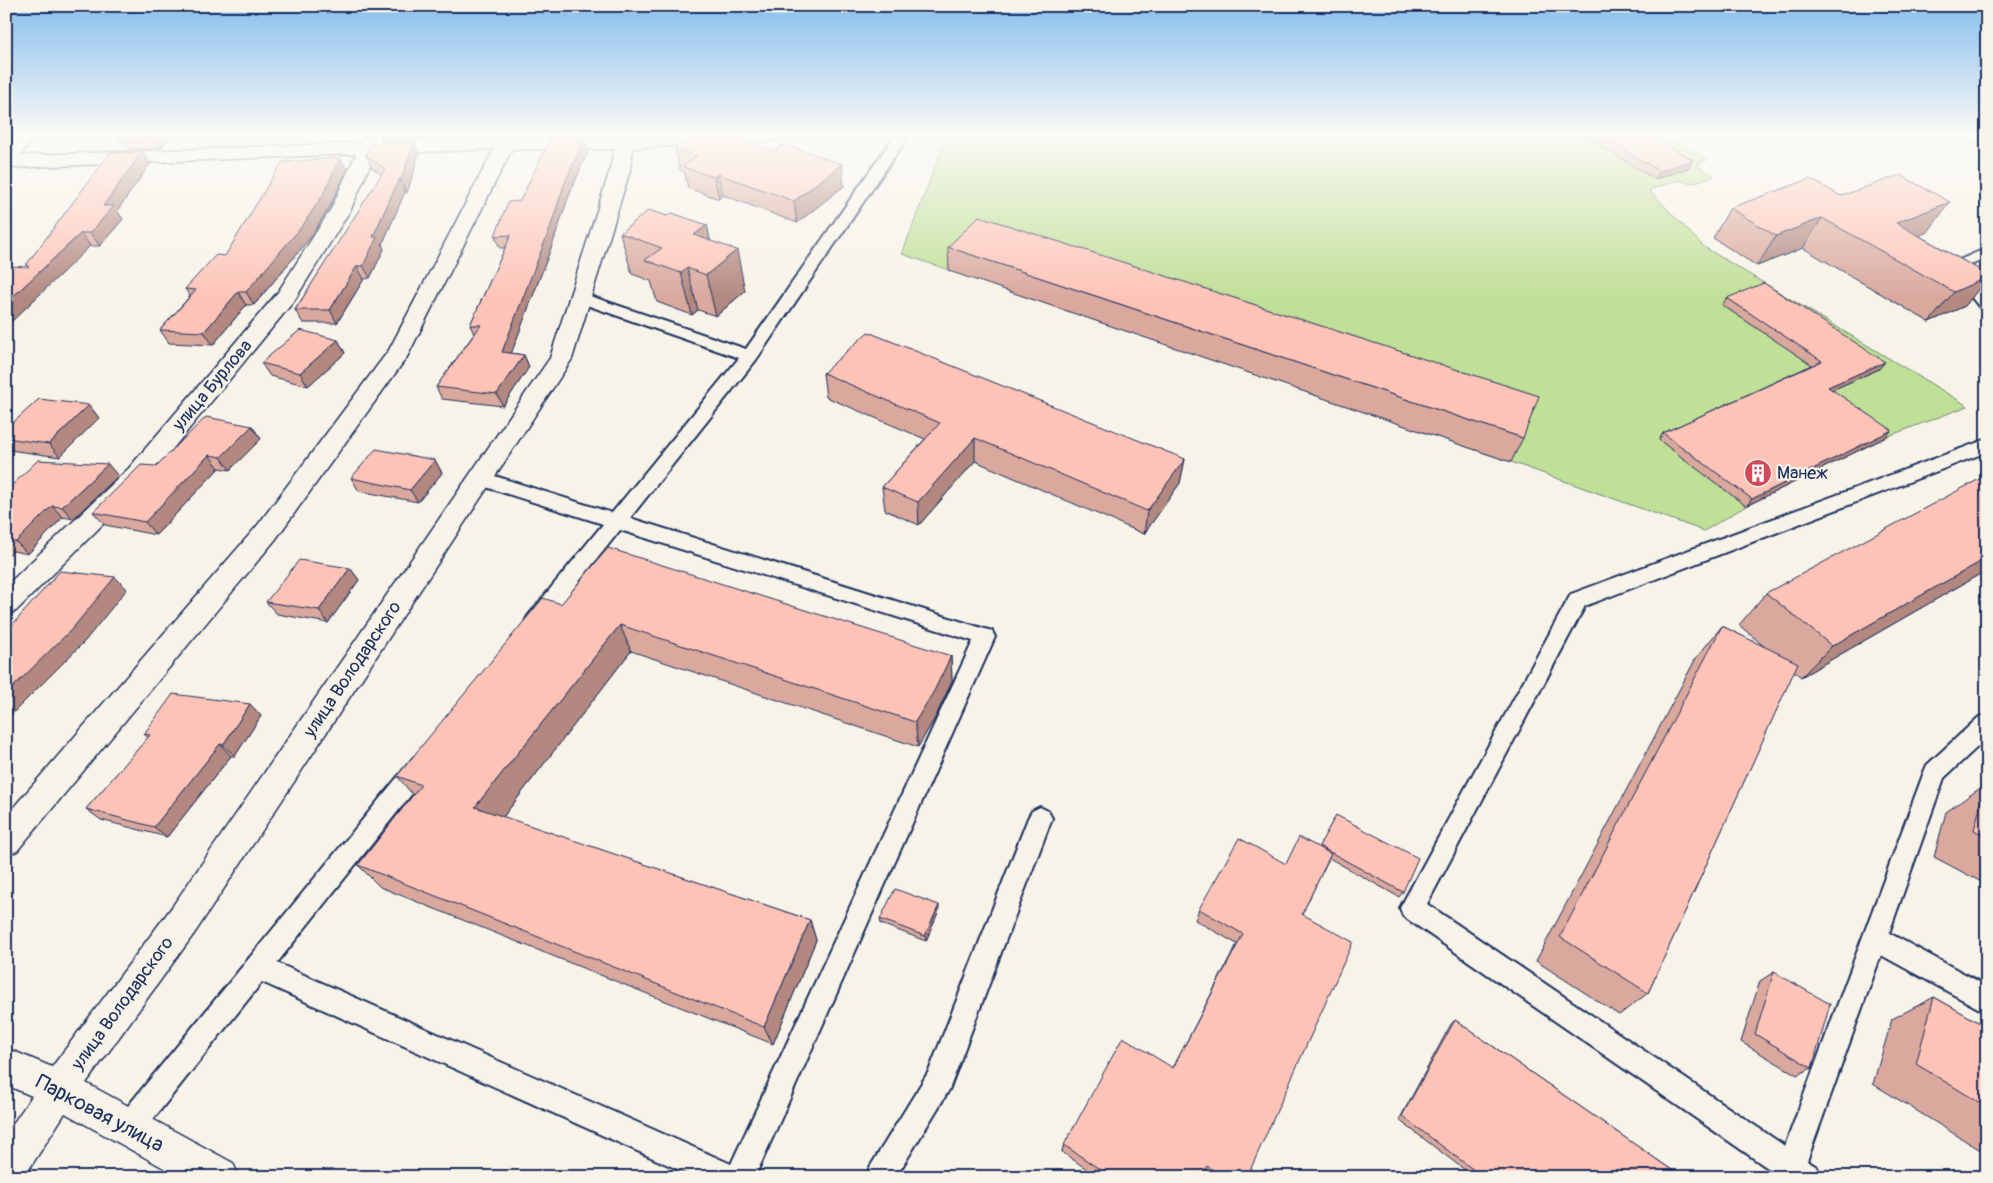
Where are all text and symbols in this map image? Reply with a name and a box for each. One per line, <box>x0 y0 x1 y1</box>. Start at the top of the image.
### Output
street label: улица Бурлова <box>167 335 257 436</box>
building icon: Манеж <box>1743 458 1773 488</box>
place label: Манеж <box>1777 462 1828 485</box>
street label: улица Володарского <box>298 597 407 743</box>
street label: улица Володарского <box>66 932 179 1075</box>
street label: Парковая улица <box>31 1068 168 1159</box>

